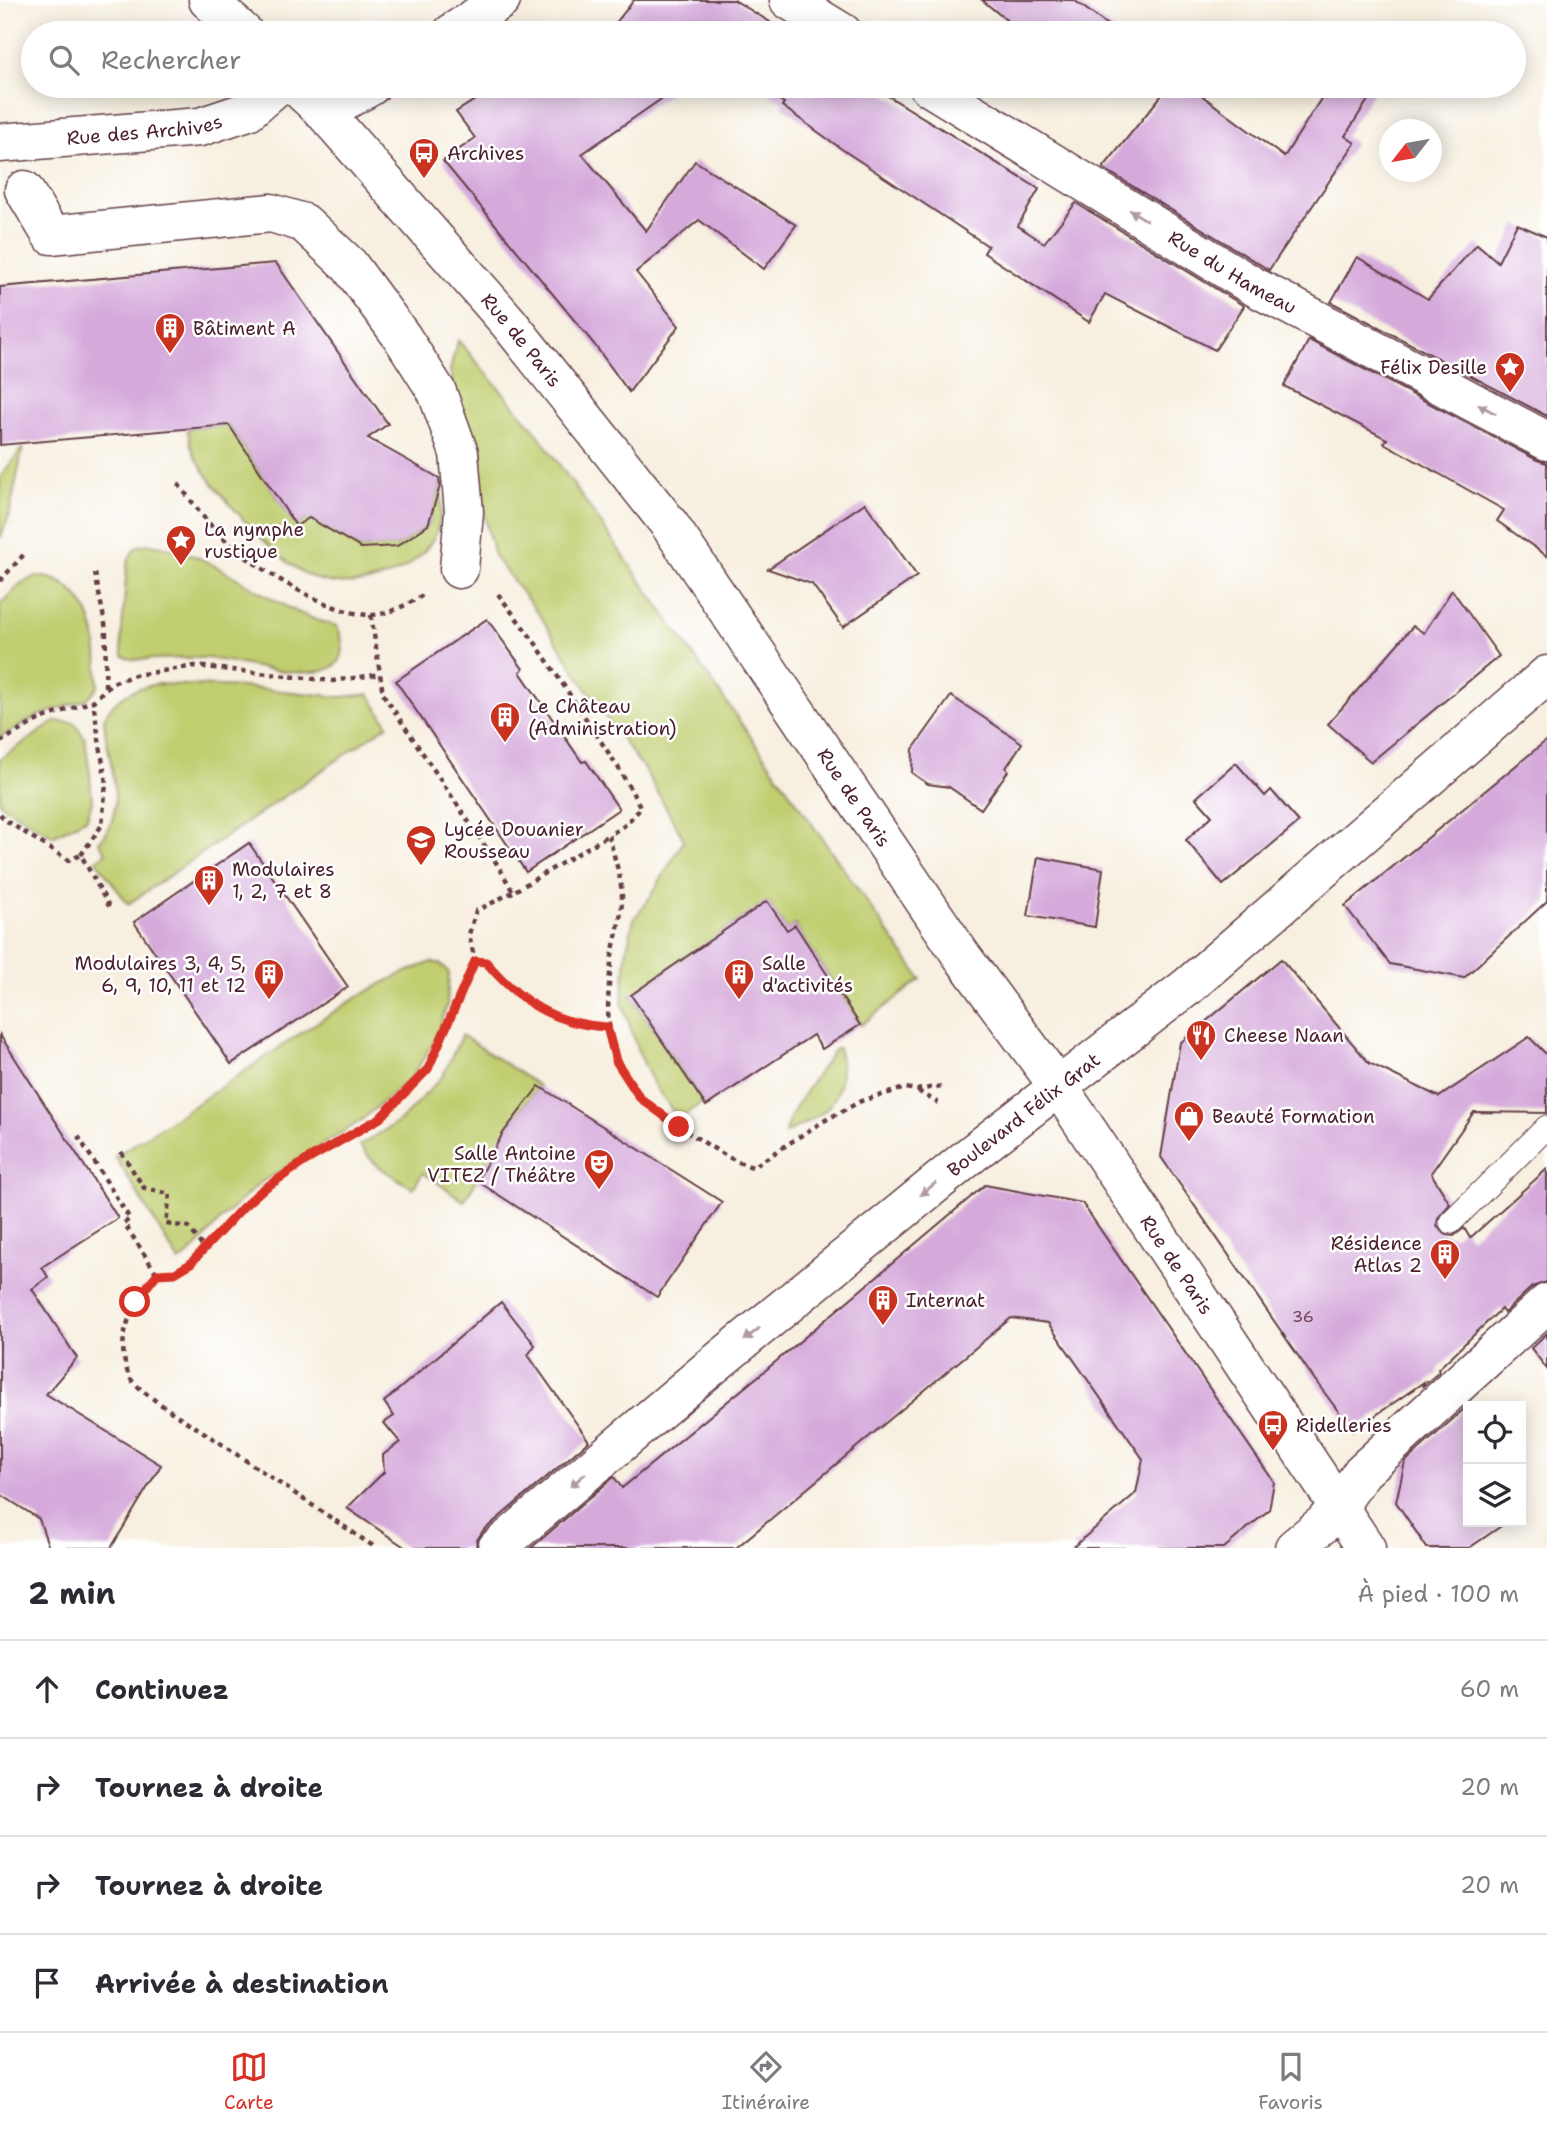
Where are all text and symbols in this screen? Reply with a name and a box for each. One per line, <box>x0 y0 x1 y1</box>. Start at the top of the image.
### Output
search box <box>21 21 1526 98</box>
icon: search <box>45 41 83 79</box>
text: Rechercher <box>101 42 241 77</box>
street label: Rue des Archives <box>66 108 226 151</box>
north arrow <box>1379 119 1442 182</box>
bus stop icon: Archives <box>407 136 441 180</box>
place label: Archives <box>447 141 524 166</box>
one-way arrow <box>1129 209 1148 222</box>
street label: Rue du Hameau <box>1164 225 1301 320</box>
street label: Rue de Paris <box>475 288 567 392</box>
building icon: Bâtiment A <box>153 311 187 355</box>
place label: Bâtiment A <box>193 316 296 341</box>
place icon: Félix Desille <box>1493 350 1527 394</box>
place label: Félix Desille <box>1380 355 1487 380</box>
one-way arrow <box>1477 403 1496 415</box>
place label: La nymphe rustique <box>204 517 304 564</box>
place icon: La nymphe rustique <box>164 523 198 567</box>
place label: Le Château (Administration) <box>528 694 677 741</box>
building icon: Le Château (Administration) <box>488 700 522 744</box>
street label: Rue de Paris <box>811 743 896 852</box>
place label: Lycée Douanier Rousseau <box>444 817 584 864</box>
school or university icon: Lycée Douanier Rousseau <box>404 823 438 867</box>
place label: Modulaires 1, 2, 7 et 8 <box>232 857 335 904</box>
building icon: Modulaires 1, 2, 7 et 8 <box>192 863 226 907</box>
place label: Modulaires 3, 4, 5, 6, 9, 10, 11 et 12 <box>74 951 246 998</box>
place label: Salle d'activités <box>762 951 853 998</box>
building icon: Modulaires 3, 4, 5, 6, 9, 10, 11 et 12 <box>252 957 286 1001</box>
building icon: Salle d'activités <box>722 957 756 1001</box>
restaurant icon: Cheese Naan <box>1184 1018 1218 1062</box>
place label: Cheese Naan <box>1224 1023 1344 1048</box>
street label: Boulevard Félix Grat <box>942 1047 1105 1182</box>
shop icon: Beauté Formation <box>1172 1099 1206 1143</box>
place label: Beauté Formation <box>1212 1104 1375 1129</box>
route end <box>663 1111 694 1142</box>
place label: Salle Antoine VITEZ / Théâtre <box>427 1141 576 1188</box>
theatre icon: Salle Antoine VITEZ / Théâtre <box>582 1147 616 1191</box>
one-way arrow <box>919 1182 937 1197</box>
street label: Rue de Paris <box>1135 1210 1219 1319</box>
place label: Résidence Atlas 2 <box>1331 1231 1422 1278</box>
building icon: Résidence Atlas 2 <box>1428 1237 1462 1281</box>
building icon: Internat <box>866 1283 900 1327</box>
route start <box>119 1286 150 1317</box>
place label: Internat <box>906 1288 985 1313</box>
house number: 36 <box>1292 1306 1314 1327</box>
one-way arrow <box>743 1326 761 1341</box>
map controls <box>1463 1401 1526 1527</box>
button: locate <box>1463 1401 1526 1464</box>
bus stop icon: Ridelleries <box>1256 1408 1290 1452</box>
place label: Ridelleries <box>1296 1413 1392 1438</box>
button: layers <box>1463 1464 1526 1527</box>
one-way arrow <box>569 1472 586 1487</box>
text: 2 min <box>28 1573 115 1614</box>
text: À pied · 100 m <box>1357 1579 1519 1609</box>
icon: ahead <box>28 1670 66 1708</box>
text: Continuez <box>95 1672 229 1707</box>
text: 60 m <box>1460 1674 1519 1704</box>
icon: right <box>28 1768 66 1806</box>
text: Tournez à droite <box>95 1770 323 1805</box>
text: 20 m <box>1460 1772 1519 1802</box>
icon: right <box>28 1866 66 1904</box>
text: Tournez à droite <box>95 1868 323 1903</box>
text: 20 m <box>1460 1870 1519 1900</box>
icon: arrive <box>28 1964 66 2002</box>
text: Arrivée à destination <box>95 1966 389 2001</box>
tab: Carte <box>224 2048 274 2115</box>
tab: Itinéraire <box>722 2048 810 2115</box>
tab: Favoris <box>1258 2048 1323 2115</box>

